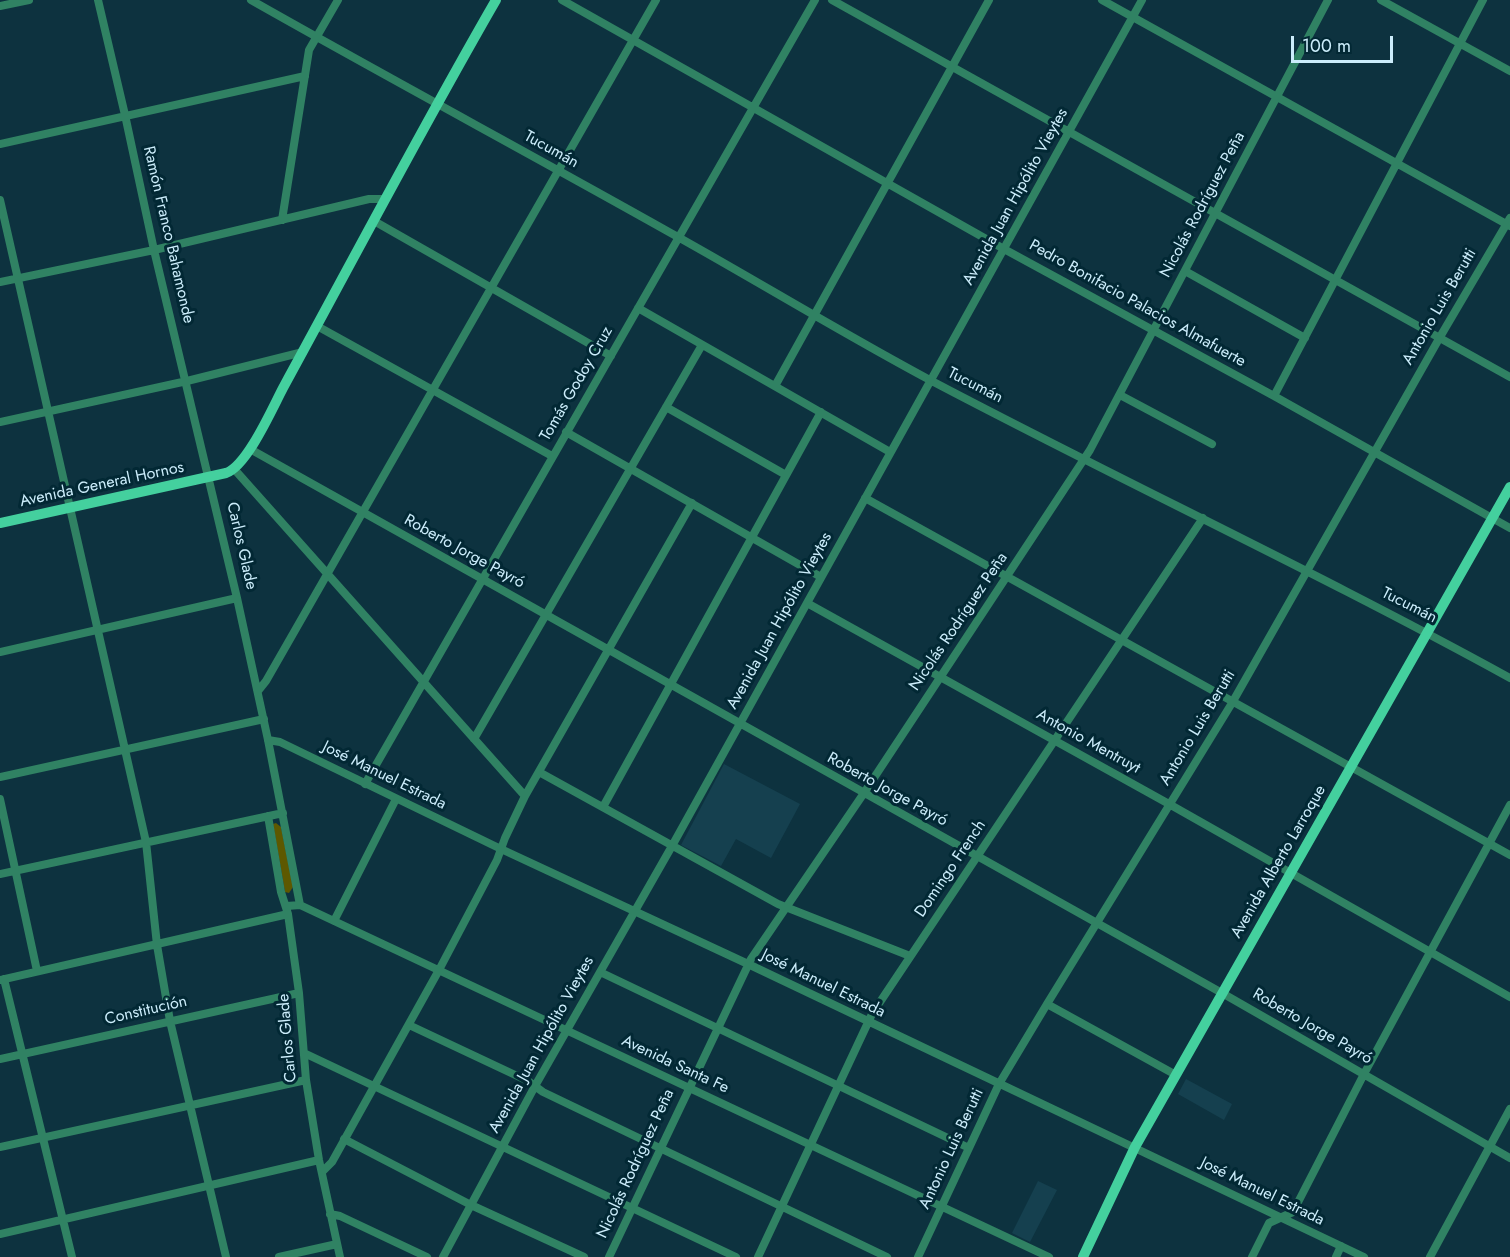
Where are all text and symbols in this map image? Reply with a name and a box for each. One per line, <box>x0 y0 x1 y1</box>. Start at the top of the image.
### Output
scale bar <box>1294 24 1396 62</box>
text: 100 m <box>1302 33 1351 59</box>
street label: Avenida Juan Hipólito Vieytes <box>959 105 1073 289</box>
street label: Tucumán <box>520 127 582 173</box>
street label: Nicolás Rodríguez Peña <box>1156 129 1250 281</box>
street label: Ramón Franco Bahamonde <box>138 145 198 325</box>
street label: Pedro Bonifacio Palacios Almafuerte <box>1025 236 1249 372</box>
street label: Antonio Luis Berutti <box>1399 245 1481 369</box>
street label: Tomás Godoy Cruz <box>536 323 618 445</box>
street label: Tucumán <box>944 364 1006 408</box>
street label: Avenida General Hornos <box>18 458 186 512</box>
street label: Carlos Glade <box>222 501 260 591</box>
street label: Roberto Jorge Payró <box>400 511 528 593</box>
street label: Avenida Juan Hipólito Vieytes <box>723 529 837 713</box>
street label: Nicolás Rodríguez Peña <box>906 549 1012 695</box>
street label: Tucumán <box>1378 584 1440 628</box>
street label: Antonio Luis Berutti <box>1156 667 1240 789</box>
street label: Antonio Mentruyt <box>1033 706 1143 778</box>
street label: José Manuel Estrada <box>319 738 449 814</box>
street label: Roberto Jorge Payró <box>823 749 951 831</box>
street label: Avenida Alberto Larroque <box>1227 782 1331 942</box>
street label: Domingo French <box>911 817 991 921</box>
street label: José Manuel Estrada <box>758 946 888 1022</box>
street label: Avenida Juan Hipólito Vieytes <box>485 953 599 1137</box>
street label: Roberto Jorge Payró <box>1249 985 1375 1069</box>
street label: Constitución <box>103 992 189 1030</box>
street label: Carlos Glade <box>275 993 301 1083</box>
street label: Avenida Santa Fe <box>618 1032 732 1098</box>
street label: Antonio Luis Berutti <box>916 1085 988 1213</box>
street label: Nicolás Rodríguez Peña <box>593 1086 679 1242</box>
street label: José Manuel Estrada <box>1197 1154 1327 1230</box>

